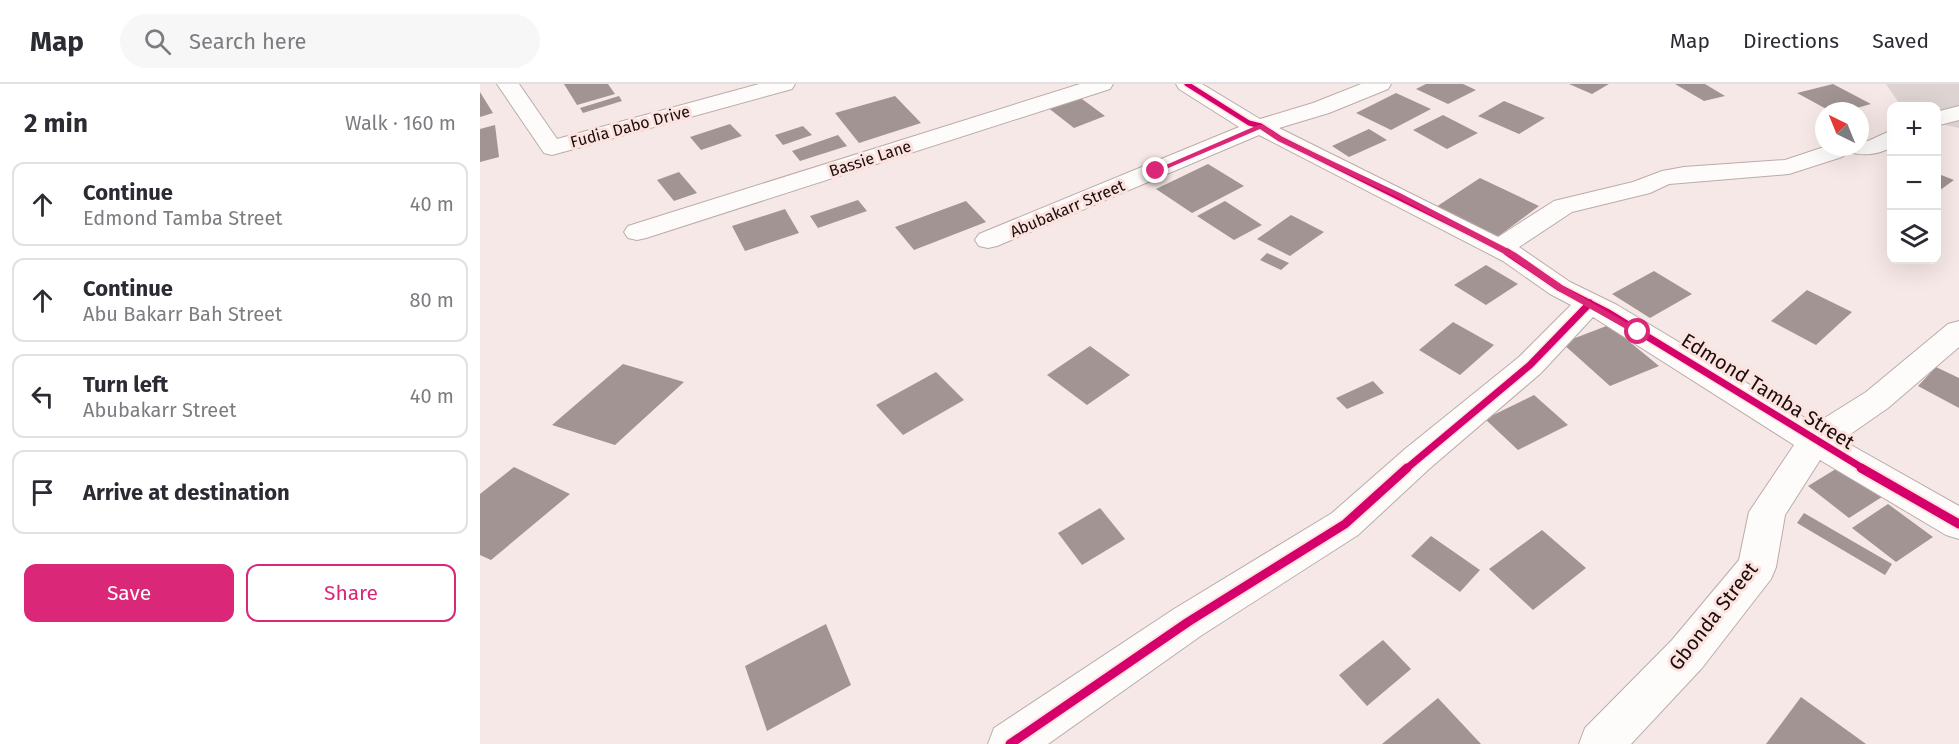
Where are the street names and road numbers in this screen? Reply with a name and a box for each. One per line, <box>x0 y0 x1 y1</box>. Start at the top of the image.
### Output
street label: Fudia Dabo Drive <box>568 101 692 152</box>
street label: Bassie Lane <box>827 136 914 181</box>
street label: Abubakarr Street <box>1007 176 1128 241</box>
street label: Edmond Tamba Street <box>1677 328 1860 454</box>
street label: Gbonda Street <box>1663 557 1763 675</box>

